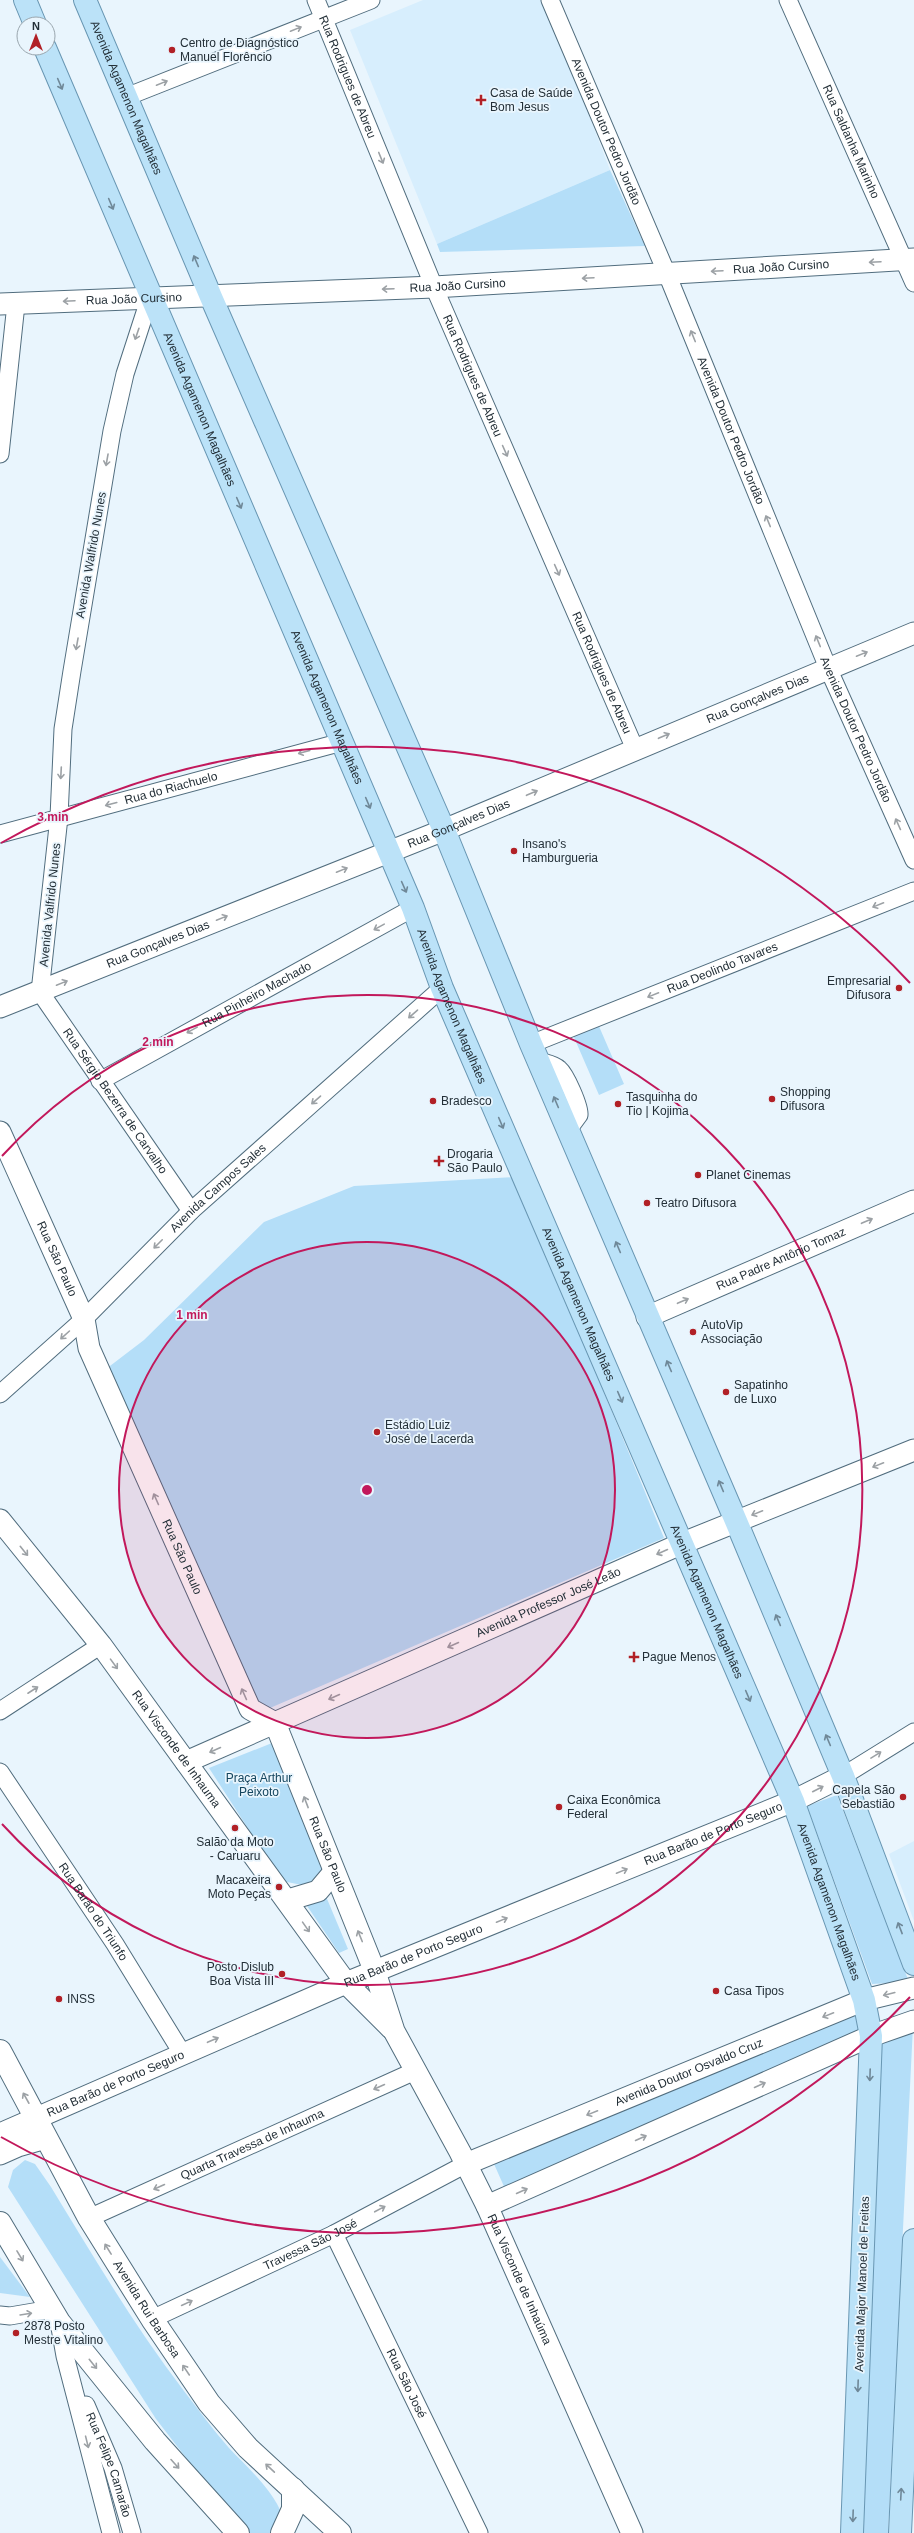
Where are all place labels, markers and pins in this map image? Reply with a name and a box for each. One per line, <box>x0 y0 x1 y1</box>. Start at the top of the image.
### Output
place label: Centro de Diagnóstico Manuel Florêncio <box>180 36 299 64</box>
marker: Centro de Diagnóstico Manuel Florêncio <box>167 45 177 55</box>
place label: Casa de Saúde Bom Jesus <box>490 86 573 114</box>
marker: Casa de Saúde Bom Jesus <box>475 94 487 106</box>
place label: Insano's Hamburgueria <box>522 837 598 865</box>
marker: Insano's Hamburgueria <box>509 846 519 856</box>
place label: Empresarial Difusora <box>827 974 891 1002</box>
marker: Empresarial Difusora <box>894 983 904 993</box>
place label: Shopping Difusora <box>780 1085 831 1113</box>
place label: Tasquinha do Tio | Kojima <box>626 1090 698 1118</box>
place label: Bradesco <box>441 1094 492 1108</box>
marker: Shopping Difusora <box>767 1094 777 1104</box>
marker: Bradesco <box>428 1096 438 1106</box>
marker: Tasquinha do Tio | Kojima <box>613 1099 623 1109</box>
place label: Drogaria São Paulo <box>447 1147 503 1175</box>
marker: Drogaria São Paulo <box>434 1156 444 1166</box>
place label: Planet Cinemas <box>706 1168 791 1182</box>
marker: Planet Cinemas <box>693 1170 703 1180</box>
place label: Teatro Difusora <box>655 1196 737 1210</box>
marker: Teatro Difusora <box>642 1198 652 1208</box>
place label: AutoVip Associação <box>701 1318 763 1346</box>
marker: AutoVip Associação <box>688 1327 698 1337</box>
place label: Sapatinho de Luxo <box>734 1378 788 1406</box>
marker: Sapatinho de Luxo <box>721 1387 731 1397</box>
place label: Estádio Luiz José de Lacerda <box>385 1418 474 1446</box>
marker: Estádio Luiz José de Lacerda <box>372 1427 382 1437</box>
centre of rings <box>360 1483 374 1497</box>
place label: Pague Menos <box>642 1650 716 1664</box>
marker: Pague Menos <box>629 1652 639 1662</box>
place label: Capela São Sebastião <box>832 1783 895 1811</box>
marker: Capela São Sebastião <box>898 1792 908 1802</box>
place label: Caixa Econômica Federal <box>567 1793 661 1821</box>
marker: Caixa Econômica Federal <box>554 1802 564 1812</box>
marker: Salão da Moto - Caruaru <box>230 1823 240 1833</box>
place label: Salão da Moto - Caruaru <box>196 1835 274 1863</box>
place label: Macaxeira Moto Peças <box>208 1873 271 1901</box>
marker: Macaxeira Moto Peças <box>274 1882 284 1892</box>
place label: Posto Dislub Boa Vista III <box>207 1960 274 1988</box>
marker: Posto Dislub Boa Vista III <box>277 1969 287 1979</box>
place label: Casa Tipos <box>724 1984 784 1998</box>
marker: Casa Tipos <box>711 1986 721 1996</box>
place label: INSS <box>67 1992 95 2006</box>
marker: INSS <box>54 1994 64 2004</box>
place label: 2878 Posto Mestre Vitalino <box>24 2319 103 2347</box>
marker: 2878 Posto Mestre Vitalino <box>11 2328 21 2338</box>

